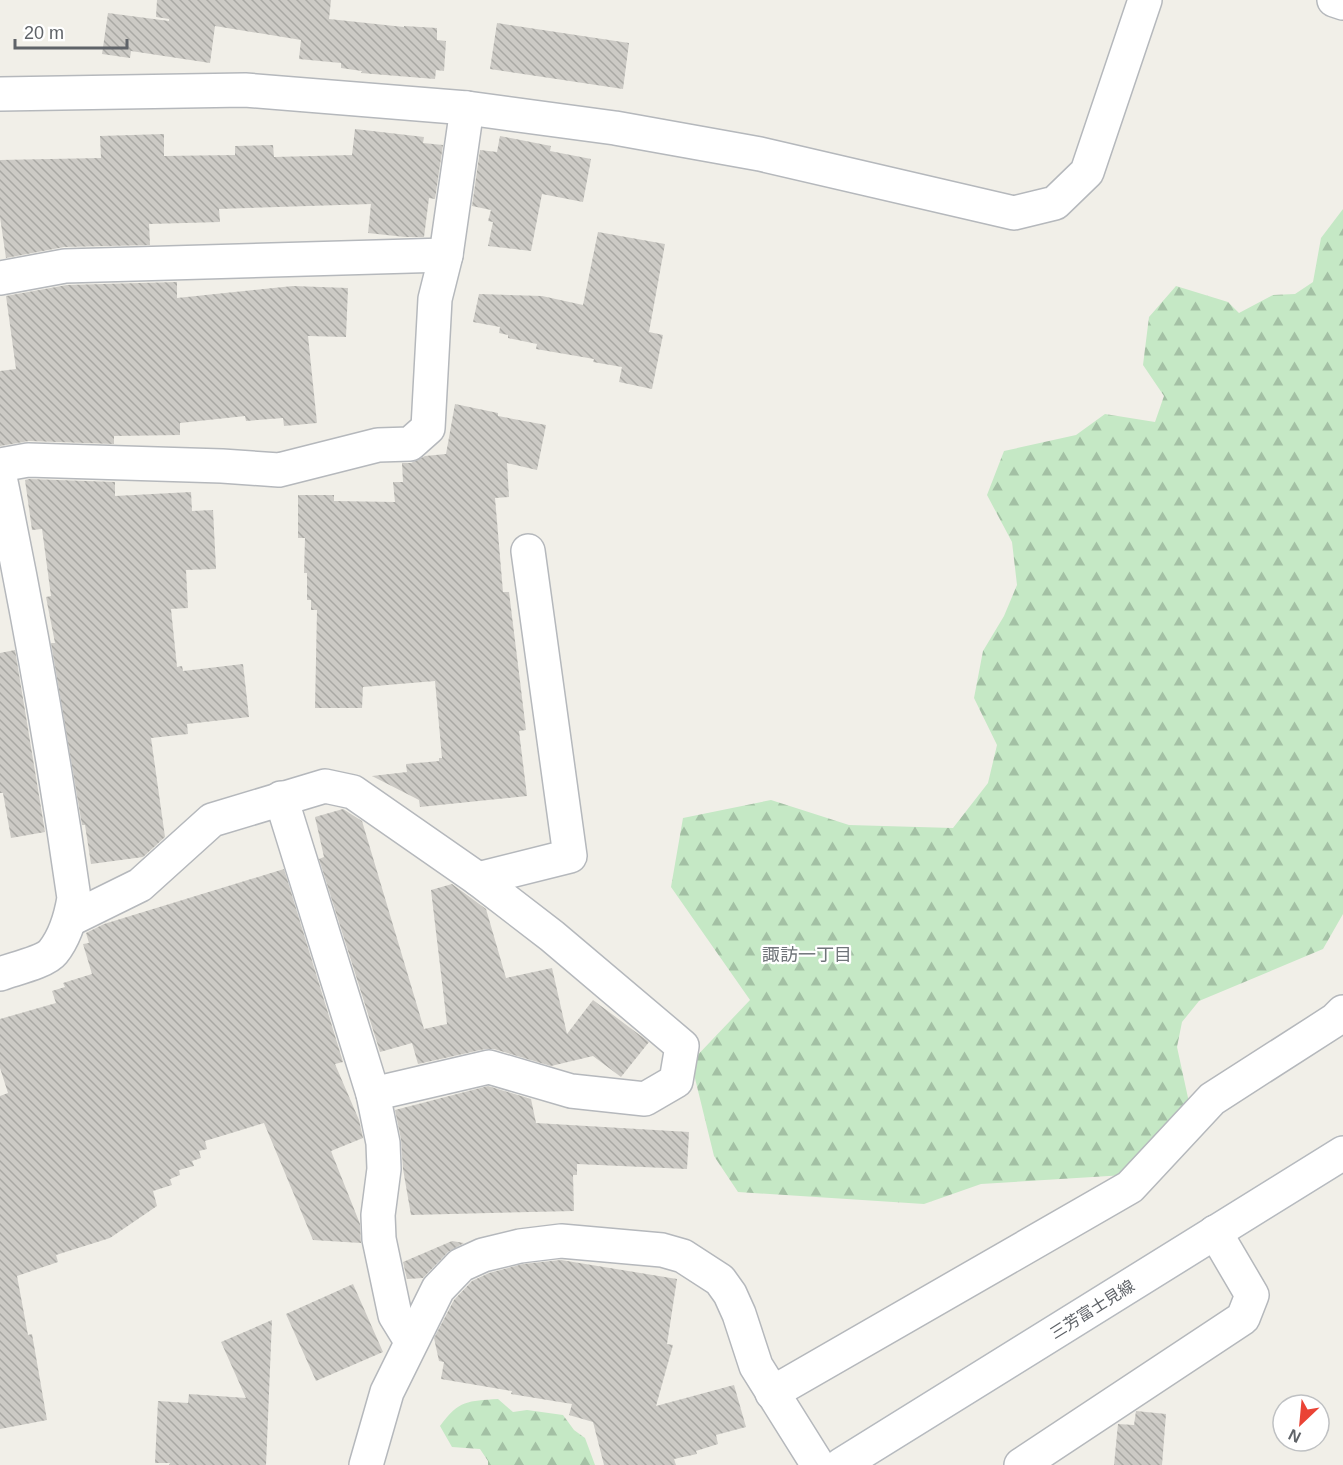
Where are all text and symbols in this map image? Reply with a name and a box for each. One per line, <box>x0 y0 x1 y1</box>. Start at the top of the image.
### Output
scale bar <box>15 12 128 50</box>
text: 20 m <box>24 23 64 43</box>
district label: 諏訪一丁目 <box>762 945 852 965</box>
street label: 三芳富士見線 <box>1047 1277 1137 1342</box>
north arrow <box>1271 1393 1331 1453</box>
text: N <box>1286 1426 1304 1446</box>

